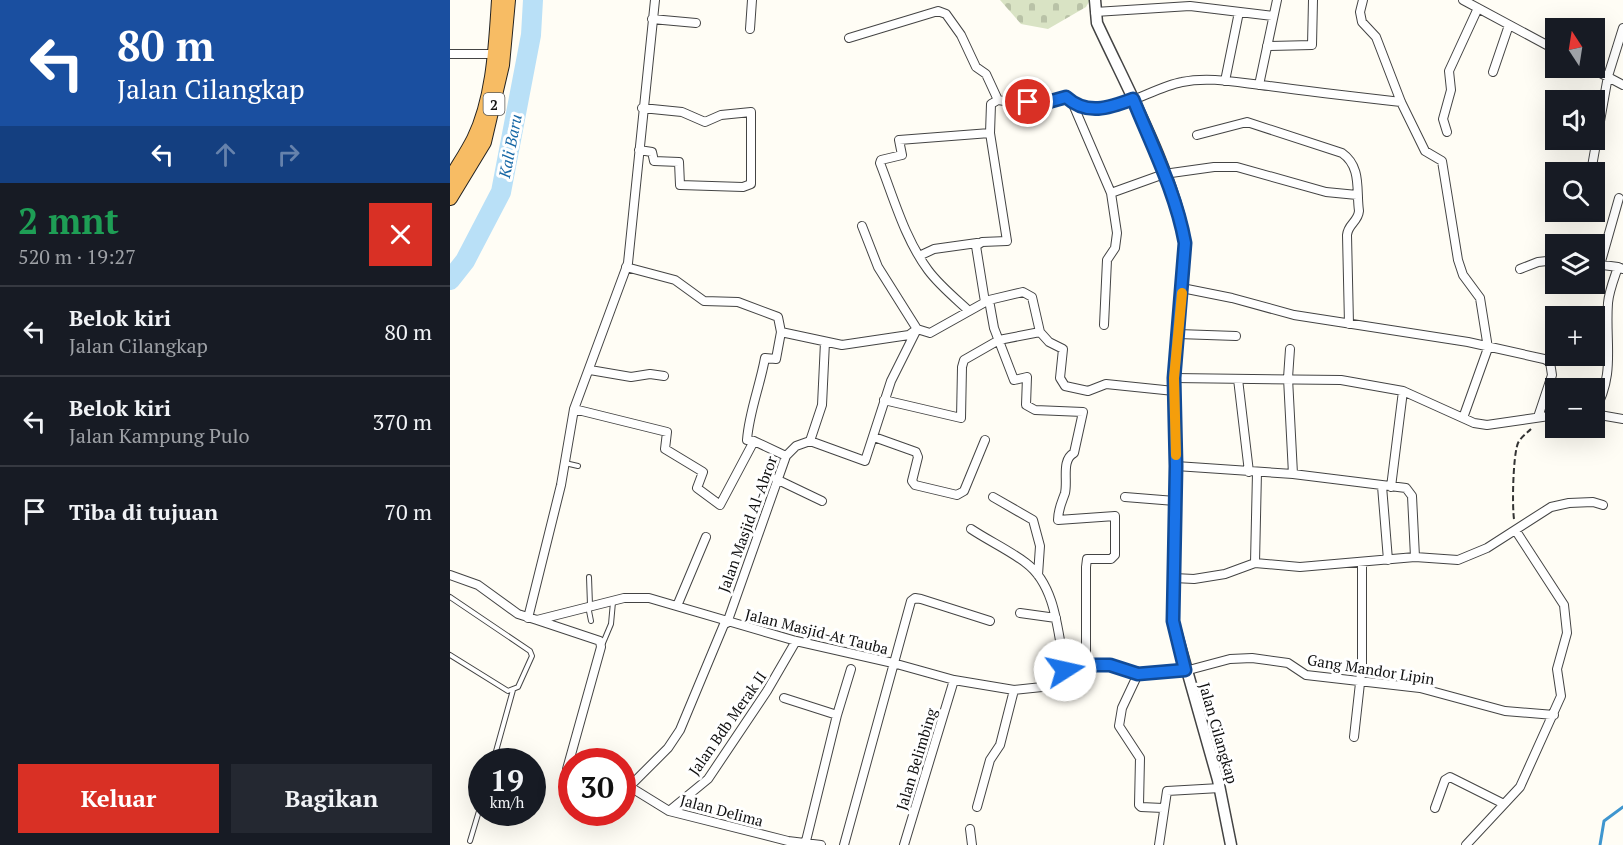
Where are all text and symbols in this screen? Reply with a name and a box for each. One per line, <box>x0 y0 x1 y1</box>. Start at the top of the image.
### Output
text: 80 m <box>117 17 215 73</box>
north arrow <box>1545 18 1605 78</box>
map controls <box>1545 18 1605 438</box>
icon: left <box>18 24 96 102</box>
text: Jalan Cilangkap <box>117 71 305 107</box>
pin <box>1002 76 1053 127</box>
icon: arrive <box>1011 85 1044 118</box>
button: sound <box>1545 90 1605 150</box>
road number: 2 <box>484 93 504 115</box>
water label: Kali Baru <box>493 112 527 181</box>
icon: left <box>146 138 179 171</box>
icon: ahead <box>209 138 242 171</box>
icon: right <box>272 138 305 171</box>
button: search <box>1545 162 1605 222</box>
text: 2 mnt <box>18 197 119 244</box>
button: close <box>369 203 432 266</box>
button: layers <box>1545 234 1605 294</box>
text: 520 m · 19:27 <box>18 243 136 270</box>
text: Belok kiri <box>69 303 171 332</box>
button: + <box>1545 306 1605 366</box>
icon: left <box>18 315 51 348</box>
text: 80 m <box>384 317 432 346</box>
text: Jalan Cilangkap <box>69 332 208 359</box>
button: − <box>1545 378 1605 438</box>
text: Belok kiri <box>69 393 171 422</box>
icon: left <box>18 405 51 438</box>
text: 370 m <box>372 407 432 436</box>
text: Jalan Kampung Pulo <box>69 422 250 449</box>
street label: Jalan Masjid Al-Abror <box>713 453 781 595</box>
icon: arrive <box>18 495 51 528</box>
text: Tiba di tujuan <box>69 497 218 526</box>
text: 70 m <box>384 497 432 526</box>
street label: Jalan Masjid-At Tauba <box>743 604 891 659</box>
position arrow <box>1033 638 1097 702</box>
street label: Gang Mandor Lipin <box>1306 649 1436 689</box>
street label: Jalan Bdb Merak II <box>684 667 770 779</box>
street label: Jalan Cilangkap <box>1195 680 1243 786</box>
street label: Jalan Belimbing <box>891 705 941 812</box>
speed limit sign: 30 <box>558 748 636 826</box>
text: 19 <box>490 760 524 800</box>
button: Keluar <box>18 764 219 833</box>
button: Bagikan <box>231 764 432 833</box>
street label: Jalan Delima <box>678 789 766 831</box>
text: km/h <box>490 792 524 812</box>

